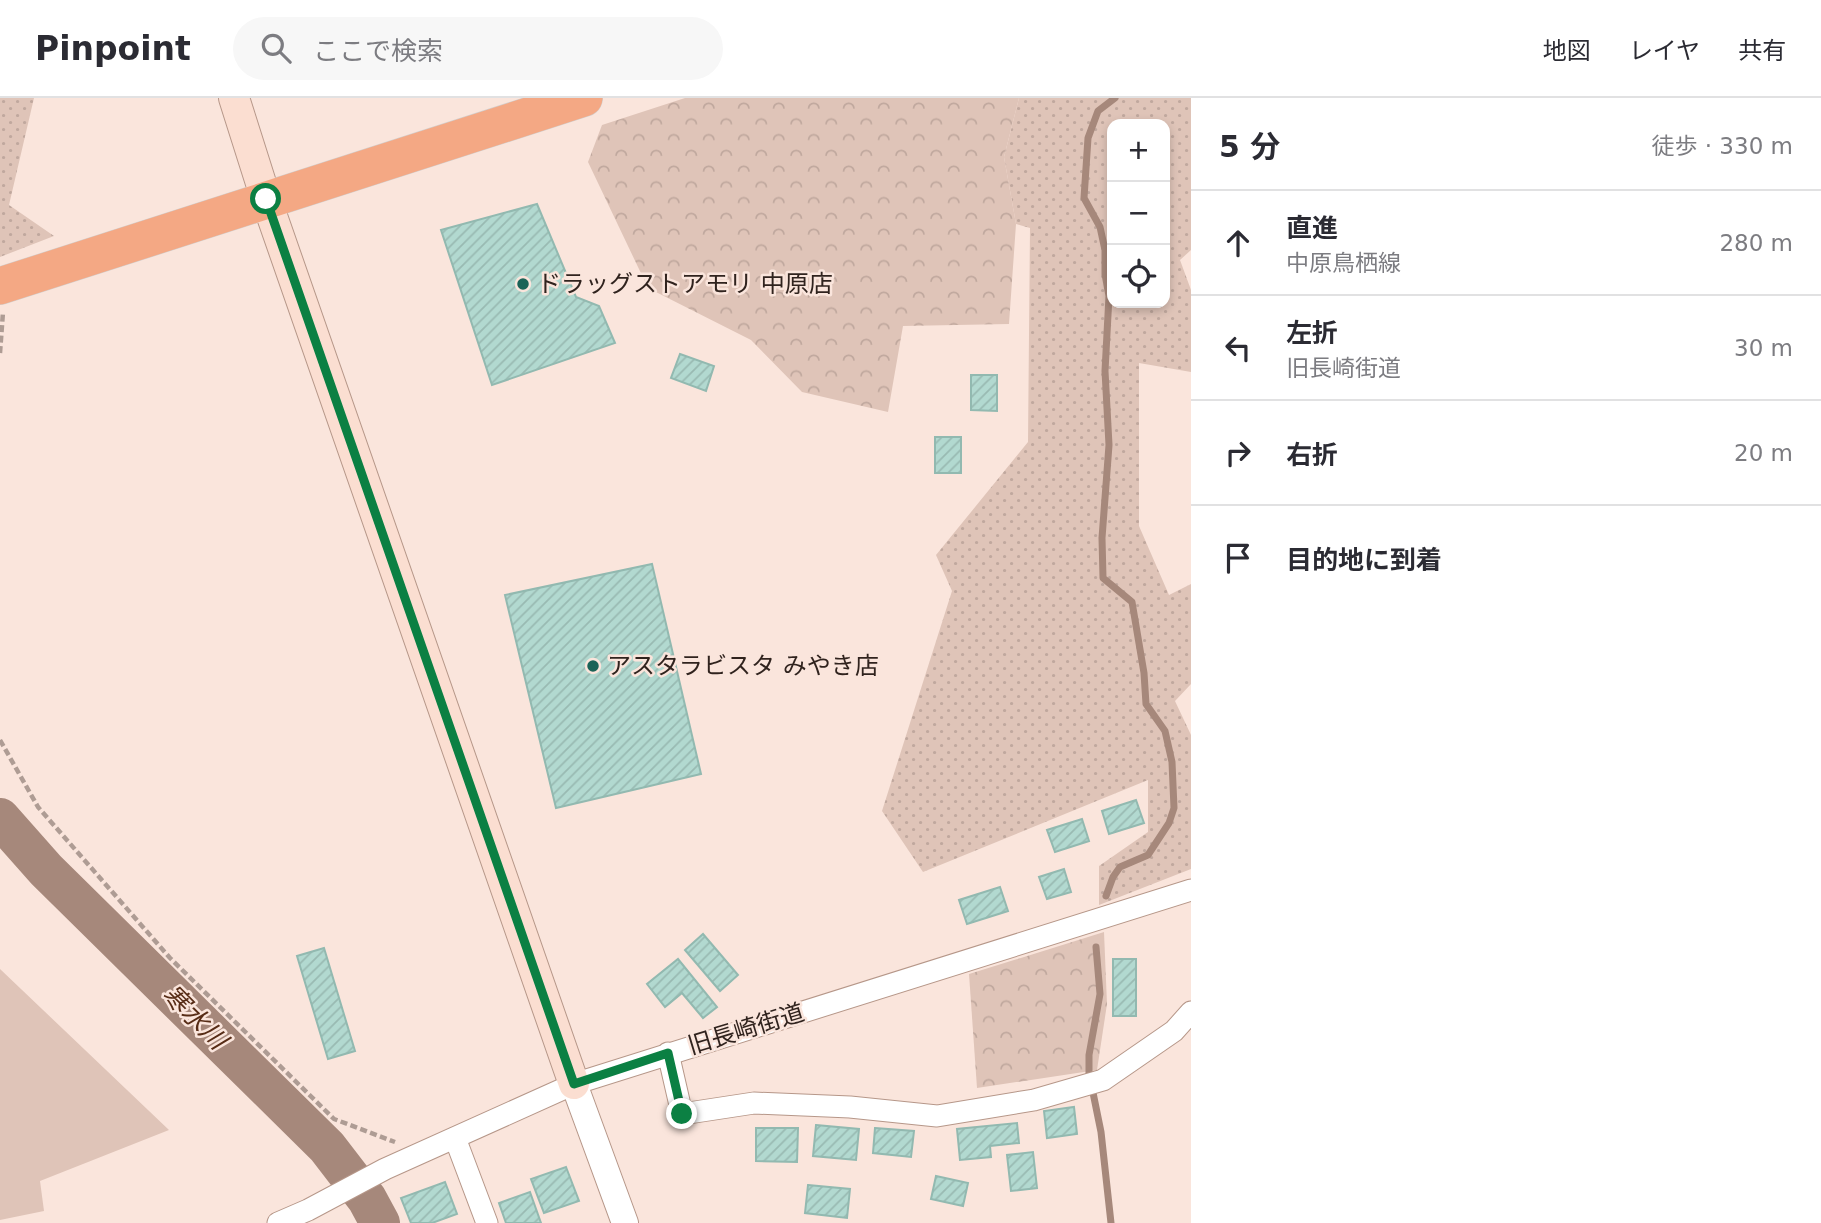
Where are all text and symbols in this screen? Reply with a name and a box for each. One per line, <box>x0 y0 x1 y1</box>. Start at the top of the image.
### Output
search box <box>233 17 723 80</box>
text: Pinpoint <box>35 29 191 68</box>
icon: search <box>257 29 295 67</box>
text: ここで検索 <box>313 36 443 66</box>
text: 地図 <box>1543 37 1591 65</box>
text: レイヤ <box>1629 37 1700 65</box>
text: 共有 <box>1738 37 1786 65</box>
map controls <box>1107 119 1170 308</box>
button: + <box>1107 119 1170 182</box>
text: 5 分 <box>1219 129 1280 164</box>
text: 徒歩 · 330 m <box>1651 133 1793 159</box>
button: − <box>1107 182 1170 245</box>
route start <box>250 183 281 214</box>
text: 直進 <box>1286 213 1338 243</box>
icon: ahead <box>1219 224 1257 262</box>
text: 280 m <box>1719 230 1793 256</box>
button: locate <box>1107 245 1170 308</box>
text: 中原鳥栖線 <box>1286 250 1401 276</box>
place label: ドラッグストアモリ 中原店 <box>537 270 833 298</box>
marker: ドラッグストアモリ 中原店 <box>515 276 531 292</box>
text: 左折 <box>1286 318 1338 348</box>
icon: left <box>1219 329 1257 367</box>
text: 30 m <box>1734 335 1793 361</box>
text: 旧長崎街道 <box>1286 355 1401 381</box>
icon: right <box>1219 434 1257 472</box>
text: 右折 <box>1286 440 1338 470</box>
text: 20 m <box>1734 440 1793 466</box>
icon: arrive <box>1219 539 1257 577</box>
text: 目的地に到着 <box>1286 545 1442 575</box>
place label: アスタラビスタ みやき店 <box>607 652 879 680</box>
marker: アスタラビスタ みやき店 <box>585 658 601 674</box>
water label: 寒水川 <box>157 979 235 1057</box>
street label: 旧長崎街道 <box>685 998 807 1060</box>
route end <box>666 1098 697 1129</box>

